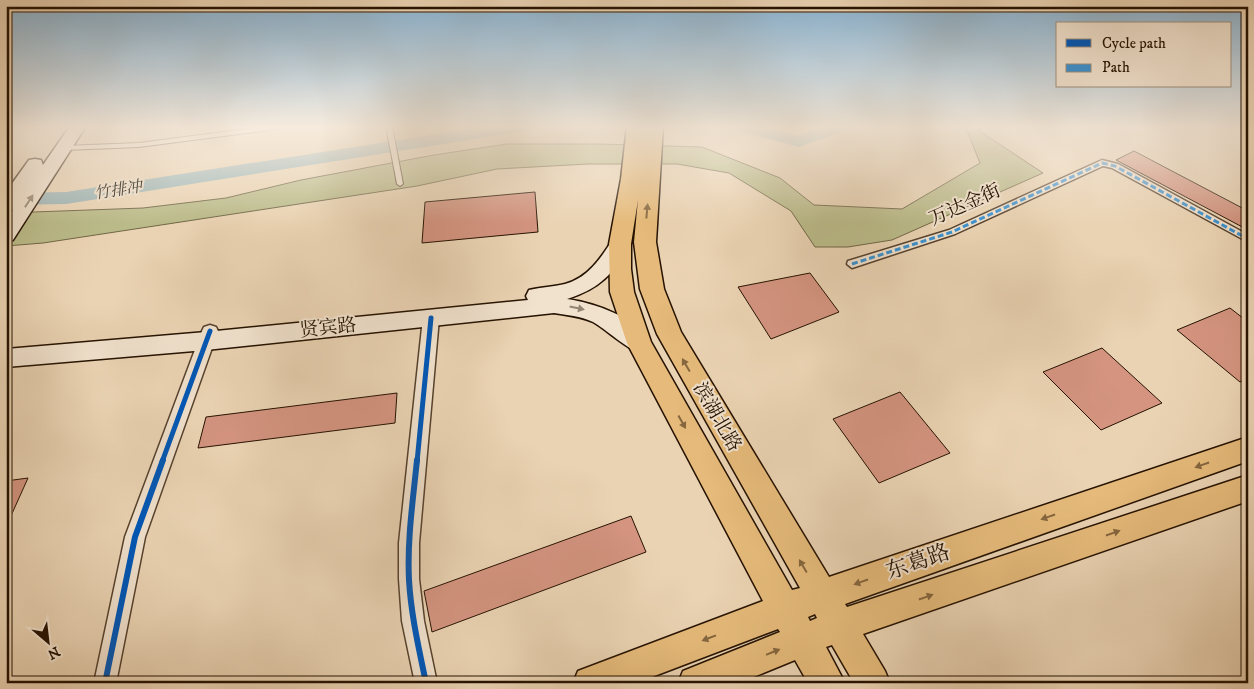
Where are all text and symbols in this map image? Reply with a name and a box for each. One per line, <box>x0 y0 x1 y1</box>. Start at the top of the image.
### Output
legend <box>1056 22 1232 88</box>
text: Cycle path <box>1102 34 1166 53</box>
text: Path <box>1102 58 1130 77</box>
water label: 竹排冲 <box>93 176 145 204</box>
street label: 万达金街 <box>926 179 1004 231</box>
one-way arrow <box>24 194 34 207</box>
one-way arrow <box>644 203 652 219</box>
one-way arrow <box>570 304 585 312</box>
street label: 贤宾路 <box>298 314 358 342</box>
one-way arrow <box>682 358 691 371</box>
street label: 滨湖北路 <box>688 378 746 456</box>
one-way arrow <box>678 416 687 429</box>
one-way arrow <box>1194 461 1209 469</box>
one-way arrow <box>1040 514 1055 522</box>
one-way arrow <box>1106 529 1121 537</box>
street label: 东葛路 <box>882 538 954 586</box>
one-way arrow <box>799 559 808 572</box>
one-way arrow <box>853 578 868 586</box>
one-way arrow <box>918 592 933 600</box>
north arrow <box>22 616 72 666</box>
one-way arrow <box>701 634 716 642</box>
text: N <box>44 642 63 663</box>
one-way arrow <box>766 647 780 655</box>

